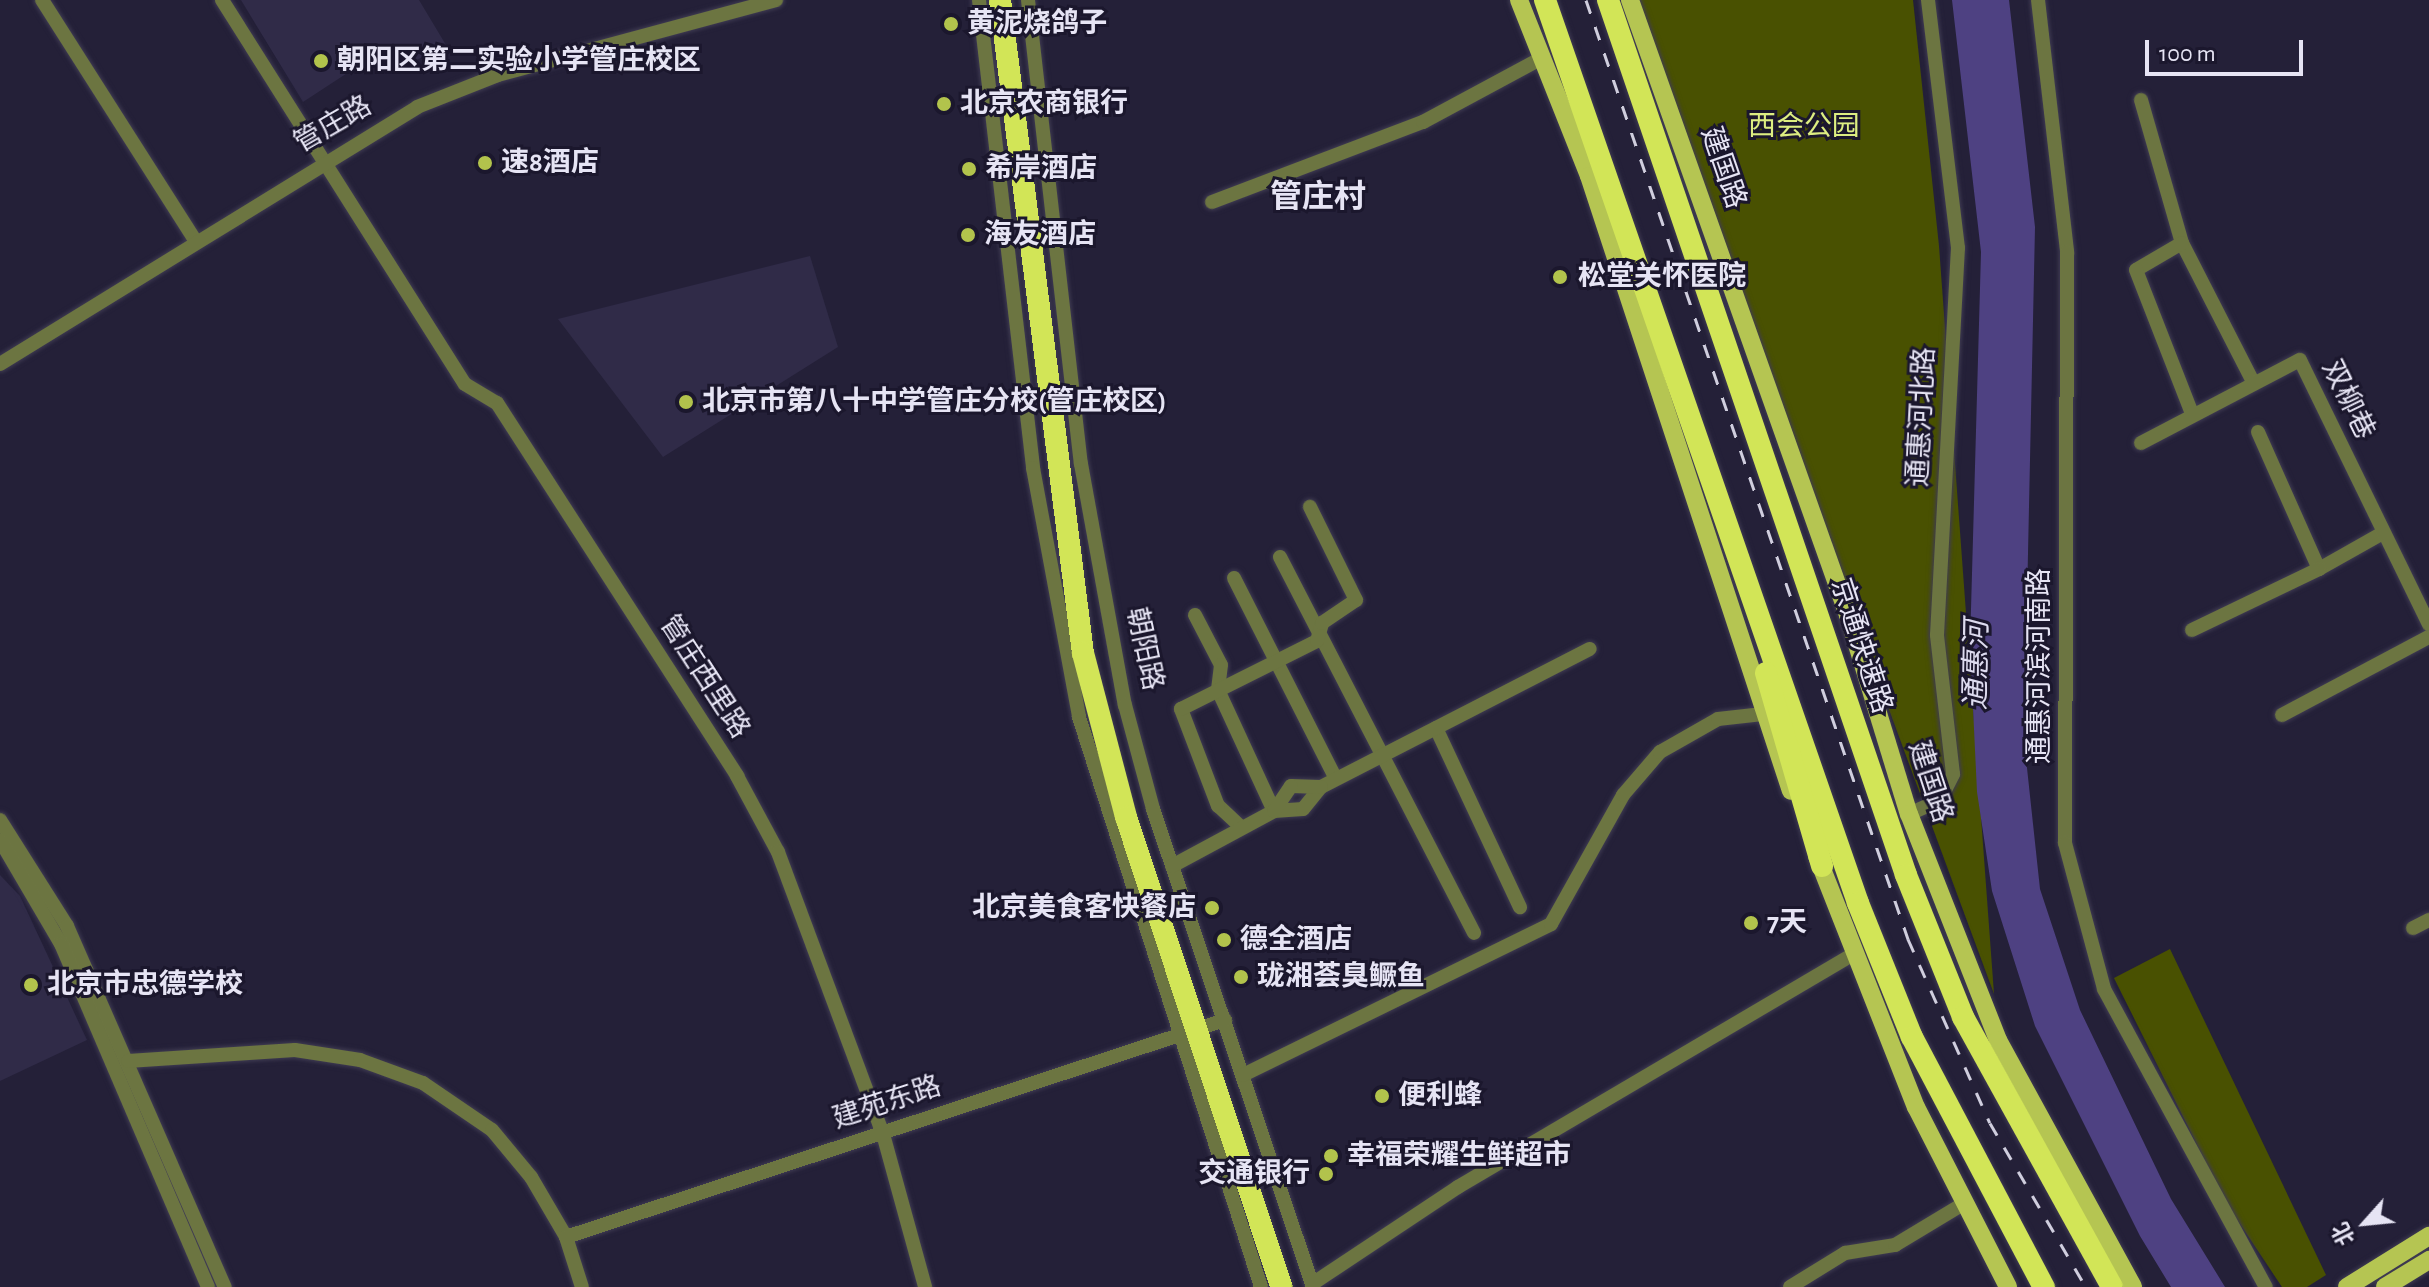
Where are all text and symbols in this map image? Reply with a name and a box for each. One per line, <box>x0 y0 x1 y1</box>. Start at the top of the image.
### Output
place label: 黄泥烧鸽子 <box>967 7 1107 41</box>
marker: 黄泥烧鸽子 <box>942 15 960 33</box>
scale bar <box>2149 24 2307 74</box>
text: 100 m <box>2159 42 2216 66</box>
place label: 朝阳区第二实验小学管庄校区 <box>337 44 701 78</box>
marker: 朝阳区第二实验小学管庄校区 <box>312 52 330 70</box>
place label: 北京农商银行 <box>960 87 1128 121</box>
street label: 管庄路 <box>288 89 378 161</box>
marker: 北京农商银行 <box>935 95 953 113</box>
park label: 西会公园 <box>1748 110 1860 144</box>
street label: 建国路 <box>1693 123 1753 213</box>
place label: 速8酒店 <box>501 146 599 180</box>
place label: 希岸酒店 <box>985 152 1097 186</box>
marker: 速8酒店 <box>476 154 494 172</box>
marker: 希岸酒店 <box>960 160 978 178</box>
district label: 管庄村 <box>1270 178 1366 216</box>
place label: 海友酒店 <box>984 218 1096 252</box>
marker: 海友酒店 <box>959 226 977 244</box>
place label: 松堂关怀医院 <box>1578 260 1746 294</box>
marker: 松堂关怀医院 <box>1549 266 1571 288</box>
street label: 通惠河北路 <box>1902 346 1942 488</box>
street label: 双柳巷 <box>2314 355 2382 445</box>
place label: 北京市第八十中学管庄分校(管庄校区) <box>702 385 1167 419</box>
marker: 北京市第八十中学管庄分校(管庄校区) <box>677 393 695 411</box>
street label: 通惠河滨河南路 <box>2023 568 2057 764</box>
street label: 京通快速路 <box>1823 574 1899 718</box>
street label: 朝阳路 <box>1119 604 1169 694</box>
street label: 管庄西里路 <box>652 609 756 745</box>
water label: 通惠河 <box>1958 620 1996 710</box>
street label: 建国路 <box>1901 737 1959 827</box>
place label: 北京美食客快餐店 <box>972 891 1196 925</box>
marker: 北京美食客快餐店 <box>1203 899 1221 917</box>
place label: 7天 <box>1767 906 1807 940</box>
marker: 7天 <box>1742 914 1760 932</box>
place label: 德全酒店 <box>1240 923 1352 957</box>
marker: 德全酒店 <box>1215 931 1233 949</box>
place label: 珑湘荟臭鳜鱼 <box>1257 960 1425 994</box>
place label: 北京市忠德学校 <box>47 968 243 1002</box>
marker: 珑湘荟臭鳜鱼 <box>1232 968 1250 986</box>
marker: 北京市忠德学校 <box>22 976 40 994</box>
street label: 建苑东路 <box>829 1070 945 1136</box>
place label: 便利蜂 <box>1398 1079 1482 1113</box>
marker: 便利蜂 <box>1373 1087 1391 1105</box>
place label: 幸福荣耀生鲜超市 <box>1347 1139 1571 1173</box>
marker: 幸福荣耀生鲜超市 <box>1322 1147 1340 1165</box>
place label: 交通银行 <box>1198 1157 1310 1191</box>
marker: 交通银行 <box>1317 1165 1335 1183</box>
north arrow <box>2325 1183 2405 1263</box>
text: 北 <box>2329 1219 2358 1249</box>

